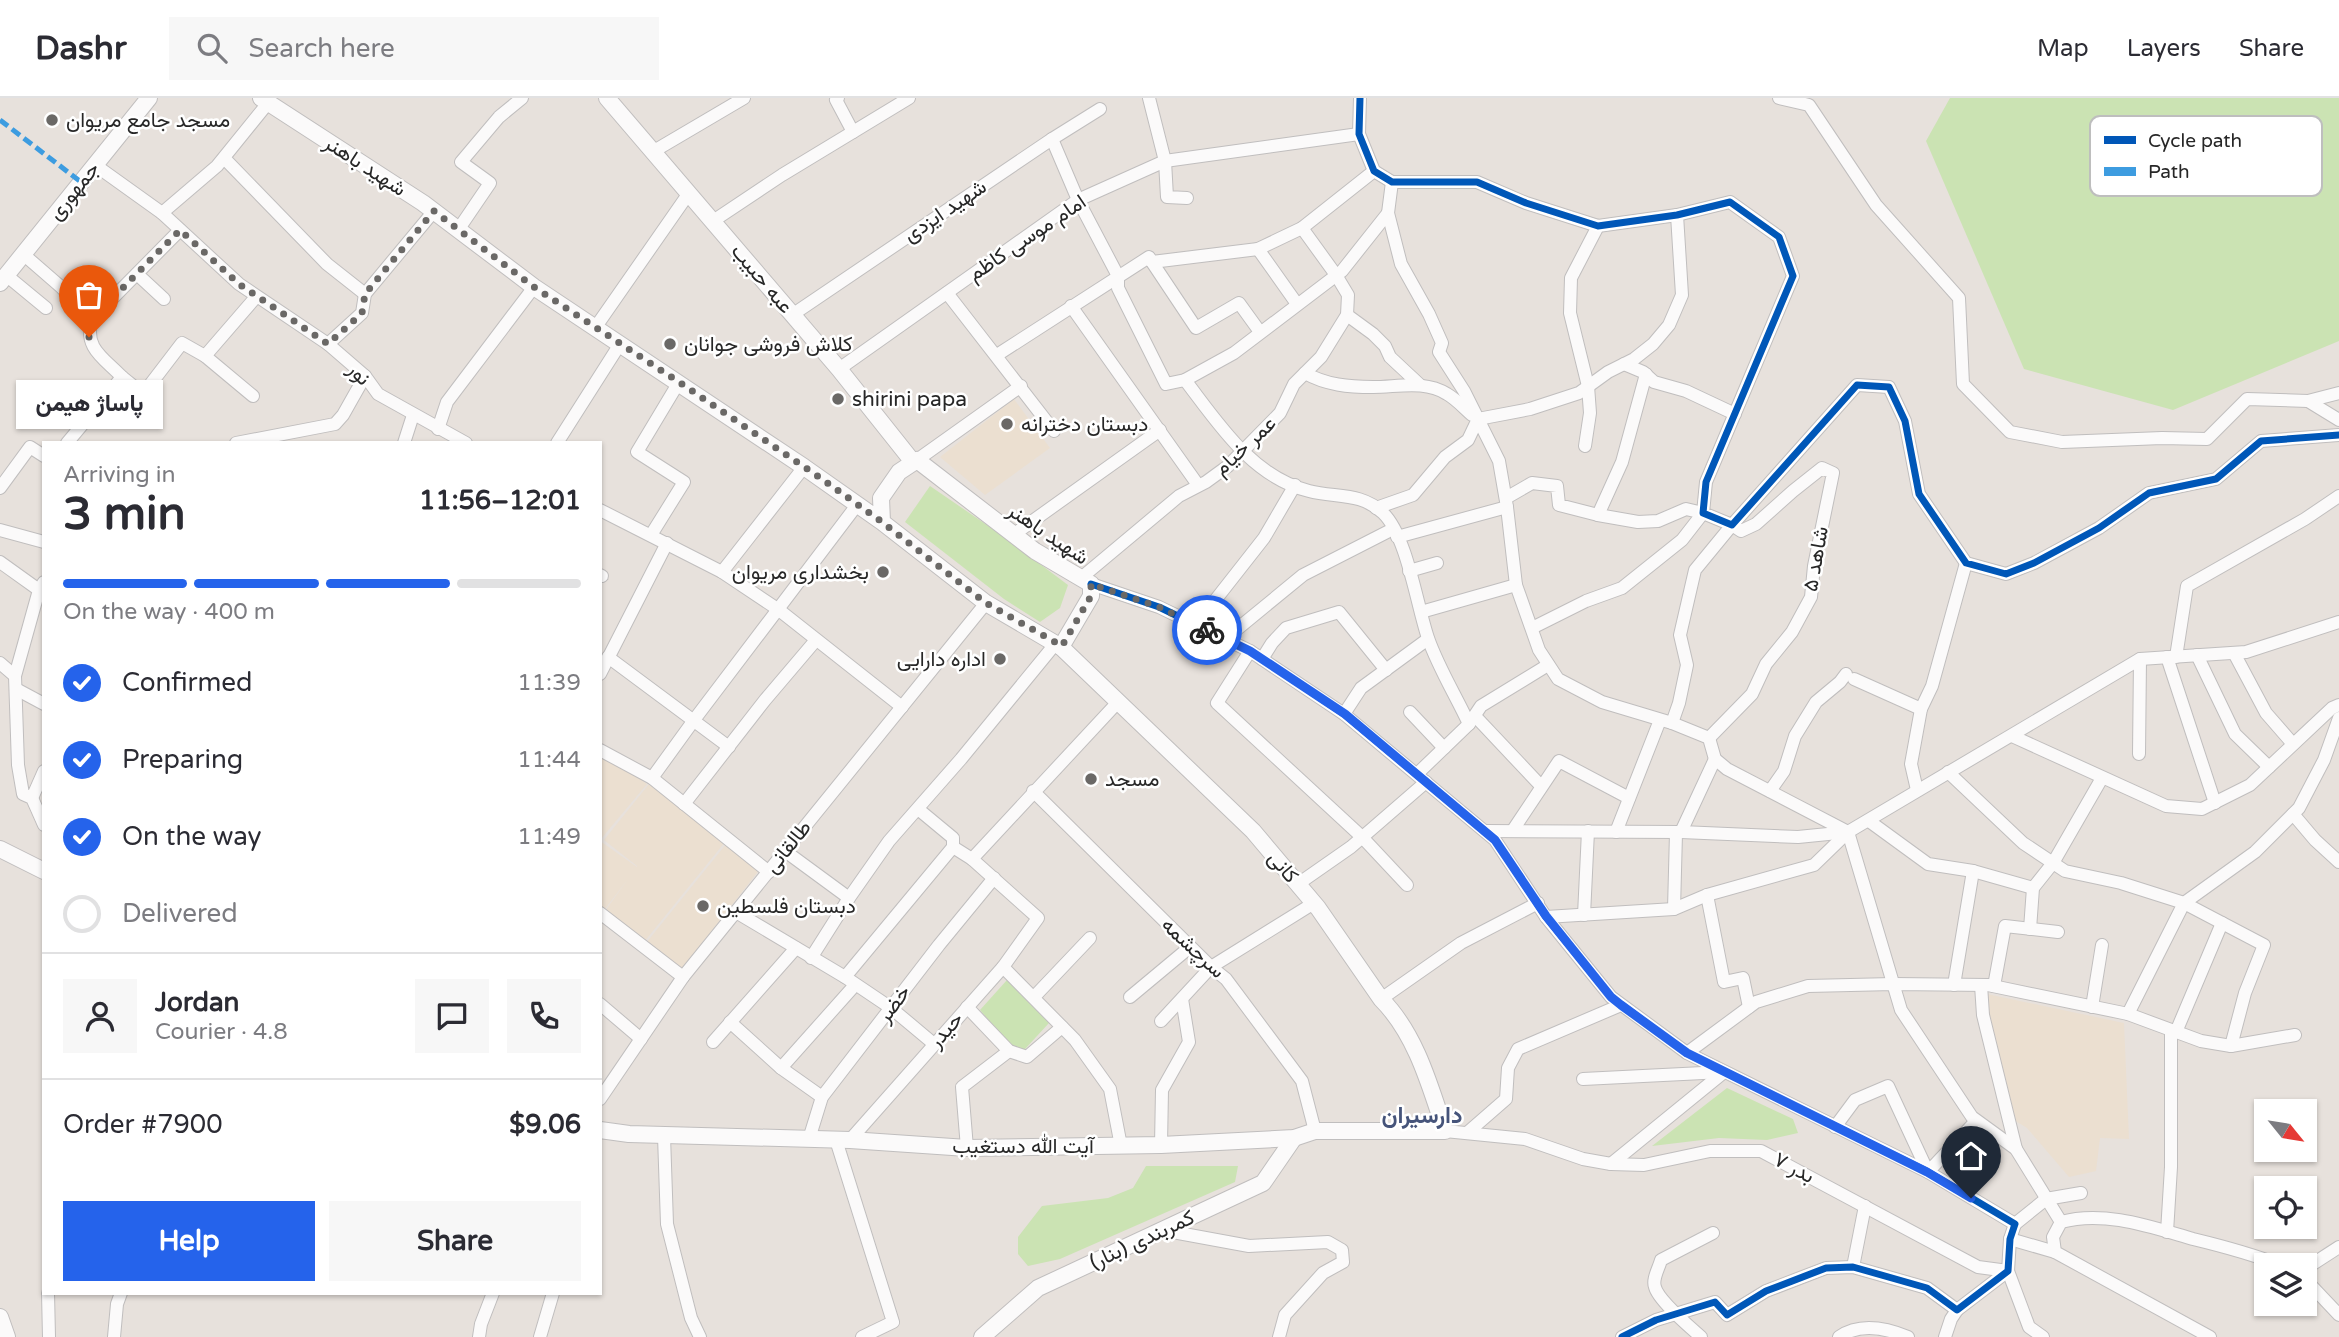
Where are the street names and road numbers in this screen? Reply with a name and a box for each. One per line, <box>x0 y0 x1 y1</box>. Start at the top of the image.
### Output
street label: شهید باهنر <box>318 130 411 202</box>
street label: جمهوری <box>43 157 105 225</box>
street label: شهید ایزدی <box>899 174 991 248</box>
street label: امام موسی کاظم <box>963 189 1092 288</box>
street label: عبه حبیب <box>726 239 798 319</box>
street label: نور <box>341 356 376 391</box>
street label: عمر خیام <box>1209 411 1282 482</box>
street label: شهید باهنر <box>1002 497 1093 570</box>
street label: شاهد ۵ <box>1798 524 1834 594</box>
street label: طالقانی <box>759 816 817 878</box>
street label: کانی <box>1262 846 1304 888</box>
street label: سرچشمه <box>1155 912 1230 984</box>
street label: خضر <box>871 980 916 1028</box>
street label: حیدر <box>923 1007 969 1054</box>
street label: آیت الله دستغیب <box>952 1133 1096 1159</box>
street label: بدر ۷ <box>1769 1147 1819 1189</box>
street label: کمربندی (بنار) <box>1086 1205 1198 1275</box>

